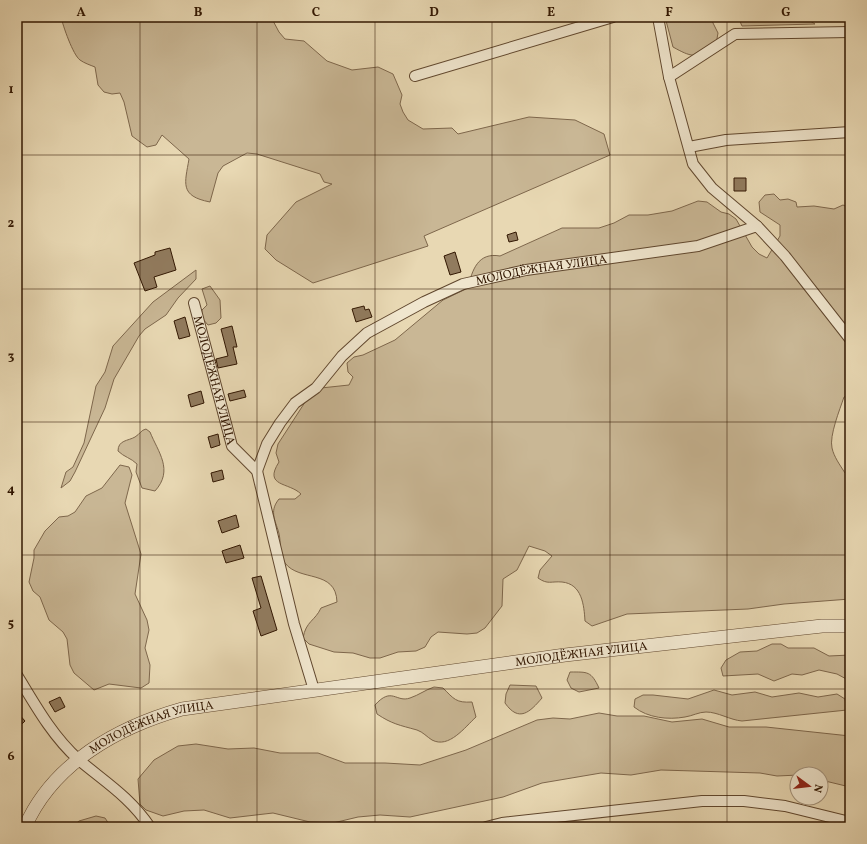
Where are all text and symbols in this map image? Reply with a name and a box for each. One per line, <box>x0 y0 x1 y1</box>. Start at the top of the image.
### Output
text: A <box>76 4 86 22</box>
text: B <box>194 4 203 22</box>
text: C <box>312 4 320 22</box>
text: D <box>429 4 439 22</box>
text: E <box>547 4 555 22</box>
text: F <box>665 4 673 22</box>
text: G <box>781 4 791 22</box>
text: 1 <box>8 81 14 99</box>
text: 2 <box>8 215 15 233</box>
street label: МОЛОДЁЖНАЯ УЛИЦА <box>474 252 609 290</box>
street label: МОЛОДЁЖНАЯ УЛИЦА <box>189 314 239 447</box>
text: 3 <box>8 348 15 366</box>
text: 4 <box>7 481 15 499</box>
text: 5 <box>8 615 14 633</box>
street label: МОЛОДЁЖНАЯ УЛИЦА <box>514 639 649 671</box>
street label: МОЛОДЁЖНАЯ УЛИЦА <box>86 698 215 758</box>
text: 6 <box>7 748 15 766</box>
north arrow <box>789 766 829 806</box>
text: N <box>809 782 825 794</box>

